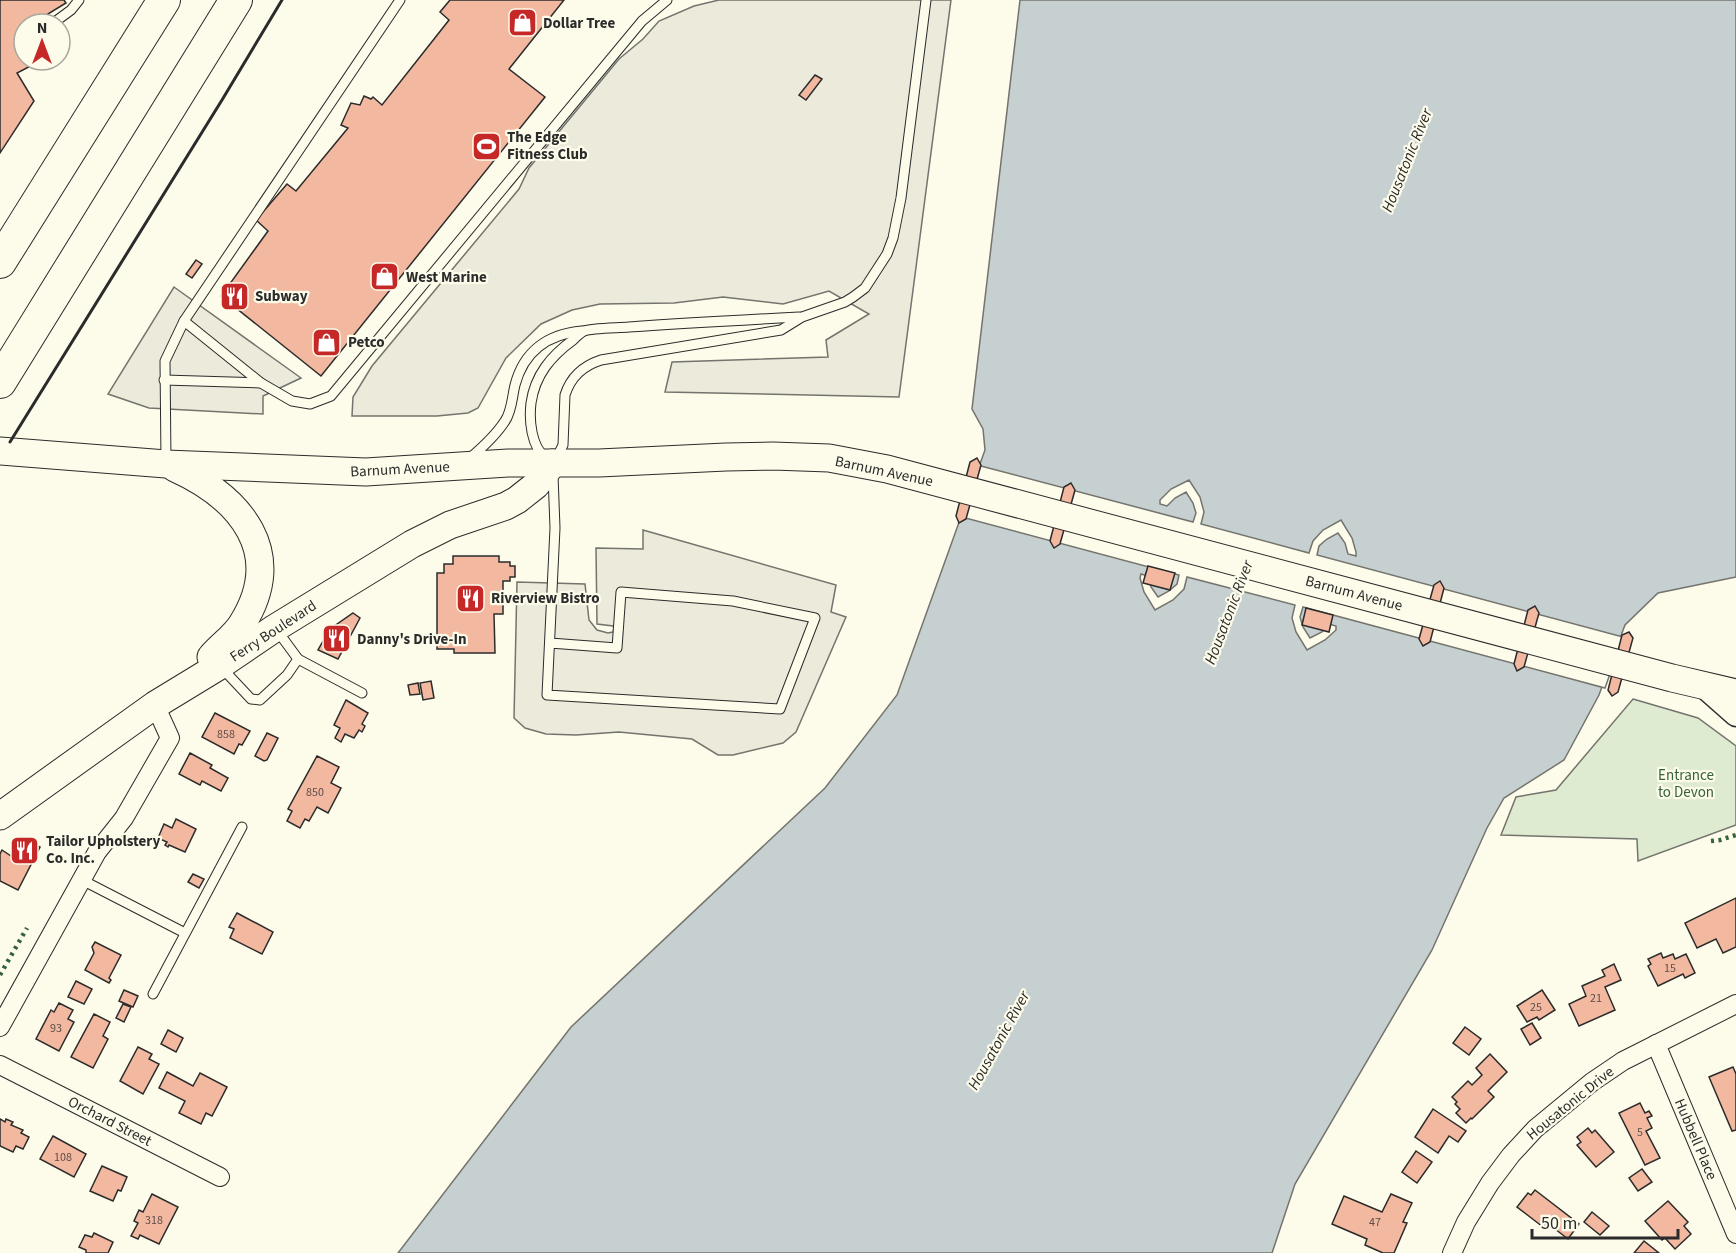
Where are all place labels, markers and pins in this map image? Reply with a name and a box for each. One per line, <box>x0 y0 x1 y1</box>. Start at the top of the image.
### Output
shop icon: Dollar Tree <box>506 7 538 39</box>
place label: Dollar Tree <box>543 13 616 34</box>
place label: The Edge Fitness Club <box>507 127 588 165</box>
sports icon: The Edge Fitness Club <box>470 130 502 162</box>
shop icon: West Marine <box>369 261 401 293</box>
place label: West Marine <box>406 267 487 288</box>
restaurant icon: Subway <box>218 280 250 312</box>
place label: Subway <box>255 286 308 307</box>
shop icon: Petco <box>311 326 343 358</box>
place label: Petco <box>348 332 385 353</box>
restaurant icon: Riverview Bistro <box>454 582 486 614</box>
place label: Riverview Bistro <box>491 588 600 609</box>
restaurant icon: Danny's Drive-In <box>320 623 352 655</box>
place label: Danny's Drive-In <box>357 629 467 650</box>
place label: Tailor Upholstery Co. Inc. <box>46 831 160 869</box>
restaurant icon: Tailor Upholstery Co. Inc. <box>9 834 41 866</box>

